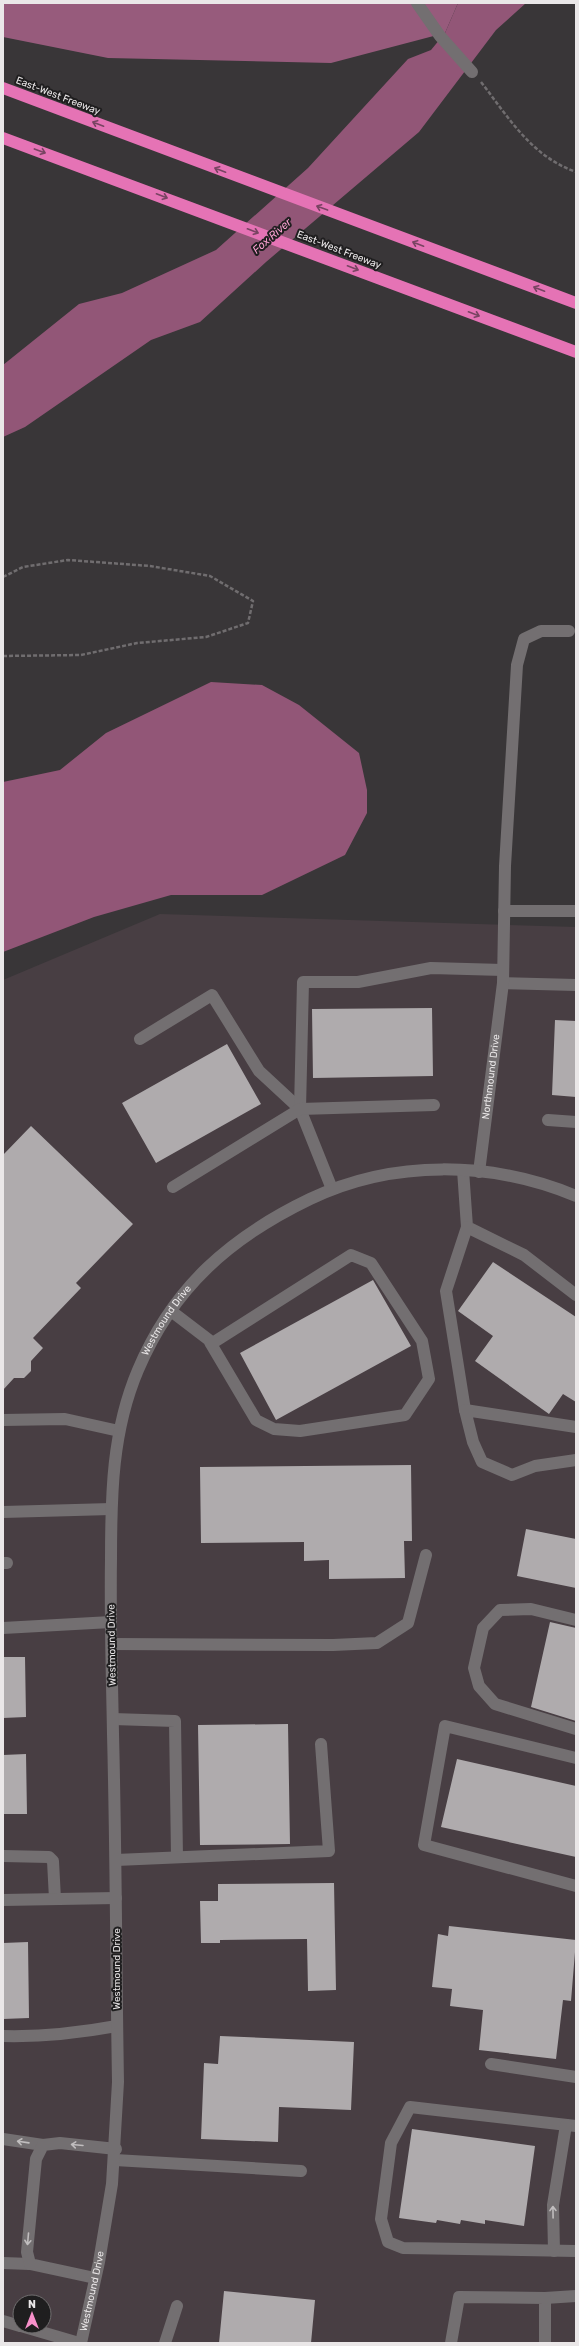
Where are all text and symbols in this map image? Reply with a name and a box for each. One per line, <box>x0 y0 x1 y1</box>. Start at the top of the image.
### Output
street label: East-West Freeway <box>14 74 102 118</box>
one-way arrow <box>93 120 105 128</box>
one-way arrow <box>33 148 46 155</box>
one-way arrow <box>215 165 227 173</box>
one-way arrow <box>155 193 167 201</box>
one-way arrow <box>316 204 329 211</box>
water label: Fox River <box>250 215 295 256</box>
one-way arrow <box>246 227 258 235</box>
street label: East-West Freeway <box>295 228 383 272</box>
one-way arrow <box>412 239 424 247</box>
one-way arrow <box>346 265 358 273</box>
one-way arrow <box>534 285 546 293</box>
one-way arrow <box>468 311 480 319</box>
street label: Northmound Drive <box>480 1033 502 1120</box>
street label: Westmound Drive <box>139 1282 194 1357</box>
street label: Westmound Drive <box>105 1604 119 1686</box>
street label: Westmound Drive <box>111 1928 123 2010</box>
one-way arrow <box>17 2138 30 2146</box>
one-way arrow <box>71 2141 84 2149</box>
one-way arrow <box>549 2206 557 2219</box>
one-way arrow <box>25 2232 32 2245</box>
street label: Westmound Drive <box>78 2250 107 2332</box>
north arrow <box>12 2294 52 2334</box>
text: N <box>28 2298 36 2311</box>

